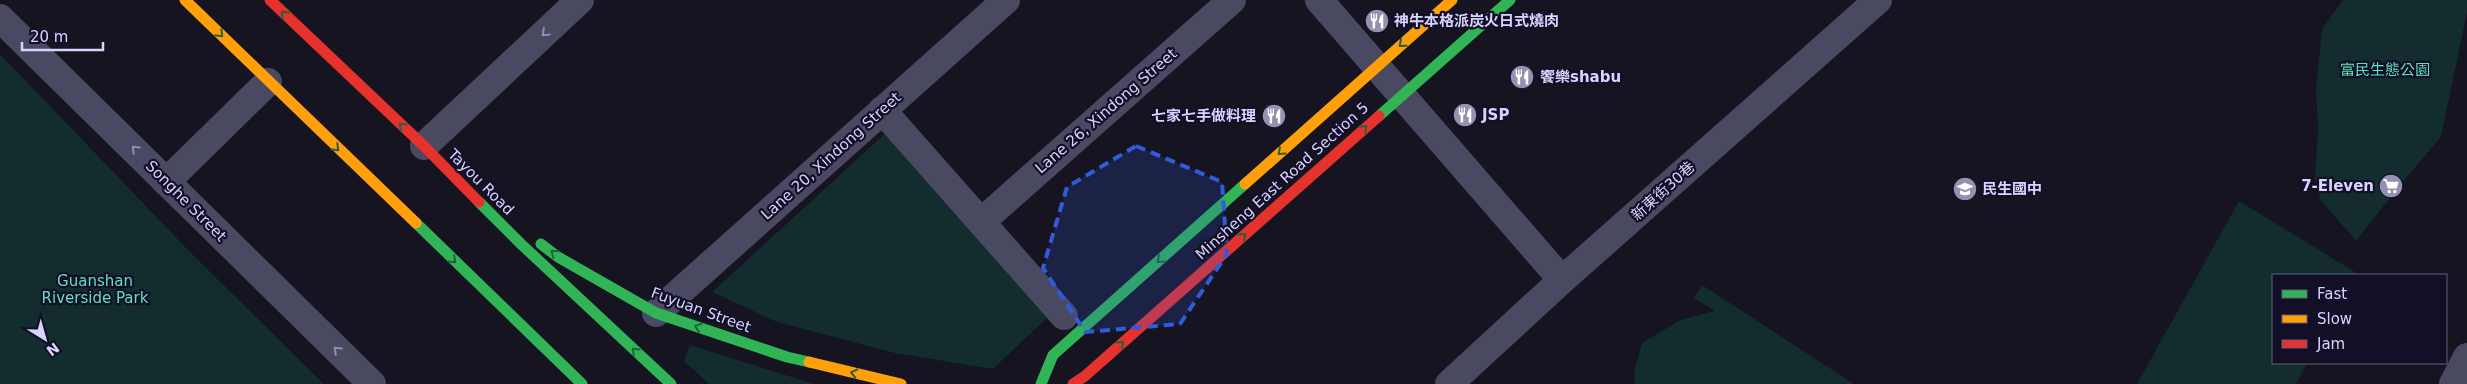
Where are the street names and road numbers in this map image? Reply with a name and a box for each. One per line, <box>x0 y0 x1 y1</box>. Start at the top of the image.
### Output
street label: Lane 26, Xindong Street <box>1032 45 1181 177</box>
street label: Lane 20, Xindong Street <box>757 88 905 223</box>
street label: Minsheng East Road Section 5 <box>1192 99 1372 263</box>
street label: Tayou Road <box>444 145 518 219</box>
street label: Songhe Street <box>142 157 230 245</box>
street label: 新東街30巷 <box>1628 158 1698 224</box>
street label: Fuyuan Street <box>649 284 753 336</box>

